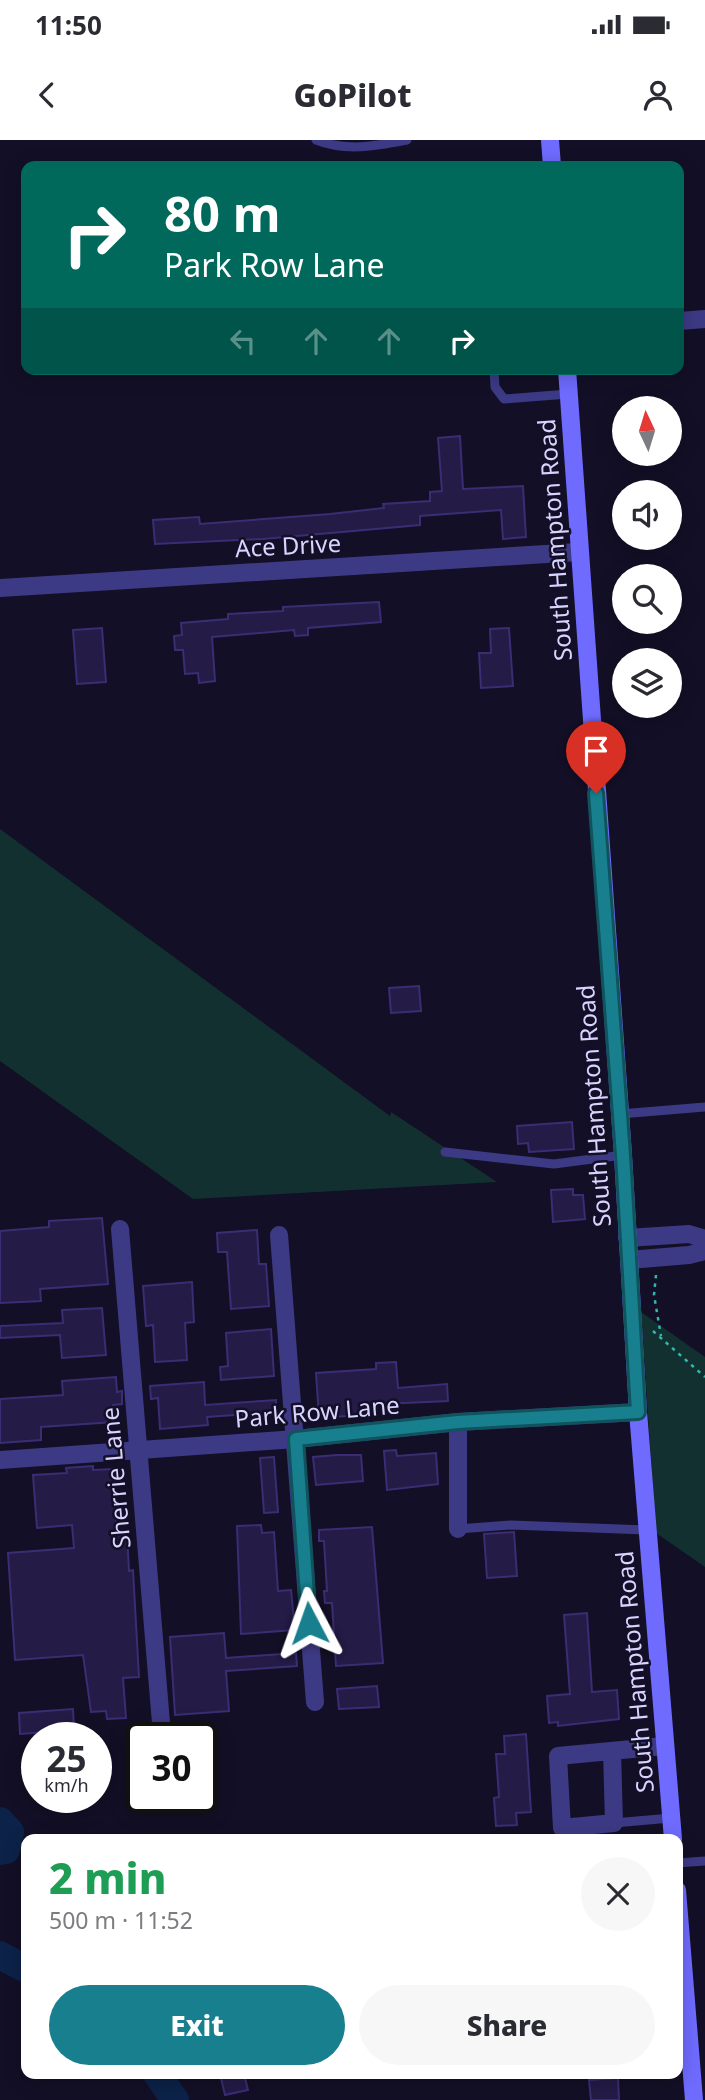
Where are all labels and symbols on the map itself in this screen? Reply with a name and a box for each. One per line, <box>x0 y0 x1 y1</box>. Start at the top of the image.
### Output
north arrow <box>612 396 682 466</box>
street label: South Hampton Road <box>529 418 579 662</box>
street label: Ace Drive <box>234 526 342 564</box>
pin <box>566 721 626 793</box>
street label: South Hampton Road <box>568 984 618 1228</box>
street label: Park Row Lane <box>233 1387 401 1435</box>
street label: Sherrie Lane <box>92 1406 138 1550</box>
street label: South Hampton Road <box>607 1550 661 1794</box>
position arrow <box>272 1586 346 1660</box>
speed limit sign: 30 <box>126 1722 217 1813</box>

